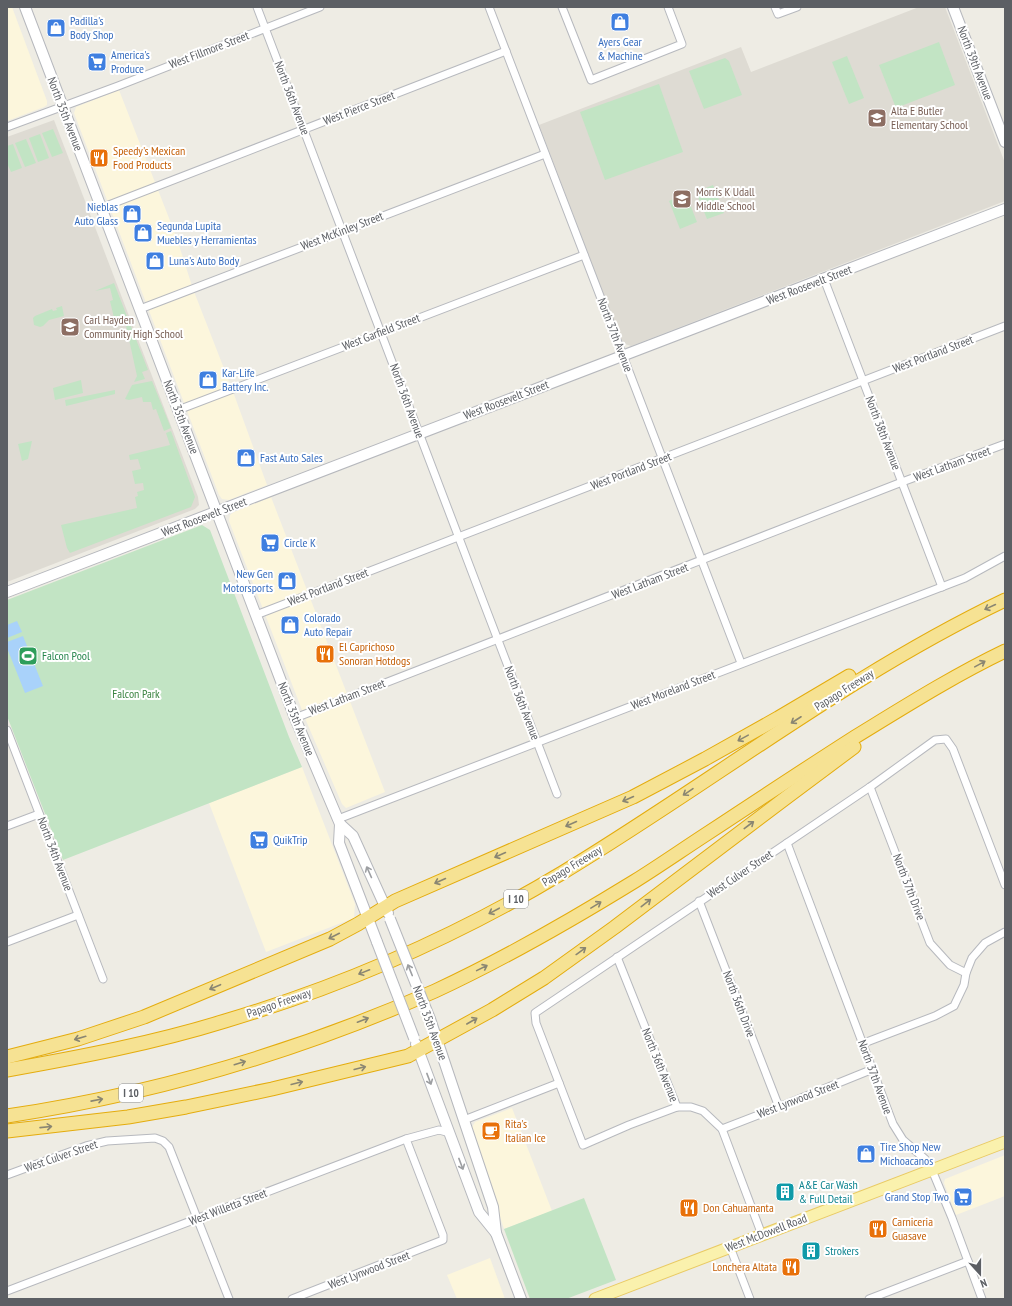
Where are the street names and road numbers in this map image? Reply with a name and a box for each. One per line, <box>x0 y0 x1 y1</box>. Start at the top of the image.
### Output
street label: North 39th Avenue <box>954 24 997 102</box>
street label: West Fillmore Street <box>167 27 251 72</box>
street label: North 36th Avenue <box>271 59 314 137</box>
street label: North 35th Avenue <box>44 75 87 153</box>
street label: West Pierce Street <box>321 87 397 128</box>
street label: West McKinley Street <box>298 208 386 253</box>
street label: West Roosevelt Street <box>764 261 854 308</box>
street label: North 37th Avenue <box>594 296 636 374</box>
street label: West Garfield Street <box>340 310 422 353</box>
street label: West Portland Street <box>890 331 976 376</box>
street label: North 36th Avenue <box>387 361 428 440</box>
street label: West Roosevelt Street <box>461 376 551 423</box>
street label: North 35th Avenue <box>160 378 203 456</box>
street label: North 38th Avenue <box>862 394 905 472</box>
street label: West Latham Street <box>911 442 993 484</box>
street label: West Portland Street <box>588 448 674 493</box>
street label: West Roosevelt Street <box>159 493 249 540</box>
street label: West Latham Street <box>609 559 691 602</box>
street label: West Portland Street <box>285 564 371 609</box>
street label: North 36th Avenue <box>501 664 544 742</box>
street label: Papago Freeway <box>811 665 877 714</box>
street label: West Moreland Street <box>629 666 718 712</box>
street label: West Latham Street <box>306 675 388 718</box>
street label: North 35th Avenue <box>275 680 318 758</box>
street label: North 34th Avenue <box>34 815 77 893</box>
street label: Papago Freeway <box>539 842 605 889</box>
street label: West Culver Street <box>704 846 776 901</box>
street label: North 37th Drive <box>890 851 929 922</box>
road number: I 10 <box>504 890 528 908</box>
street label: North 36th Drive <box>720 968 759 1039</box>
street label: North 35th Avenue <box>410 983 451 1062</box>
street label: Papago Freeway <box>245 984 313 1021</box>
street label: North 36th Avenue <box>639 1026 682 1104</box>
street label: North 37th Avenue <box>855 1038 896 1116</box>
street label: West Lynwood Street <box>755 1076 841 1121</box>
road number: I 10 <box>119 1084 143 1102</box>
street label: West Culver Street <box>22 1136 100 1175</box>
street label: West Willetta Street <box>187 1185 270 1228</box>
street label: West McDowell Road <box>723 1210 809 1255</box>
street label: West Lynwood Street <box>326 1247 412 1292</box>

